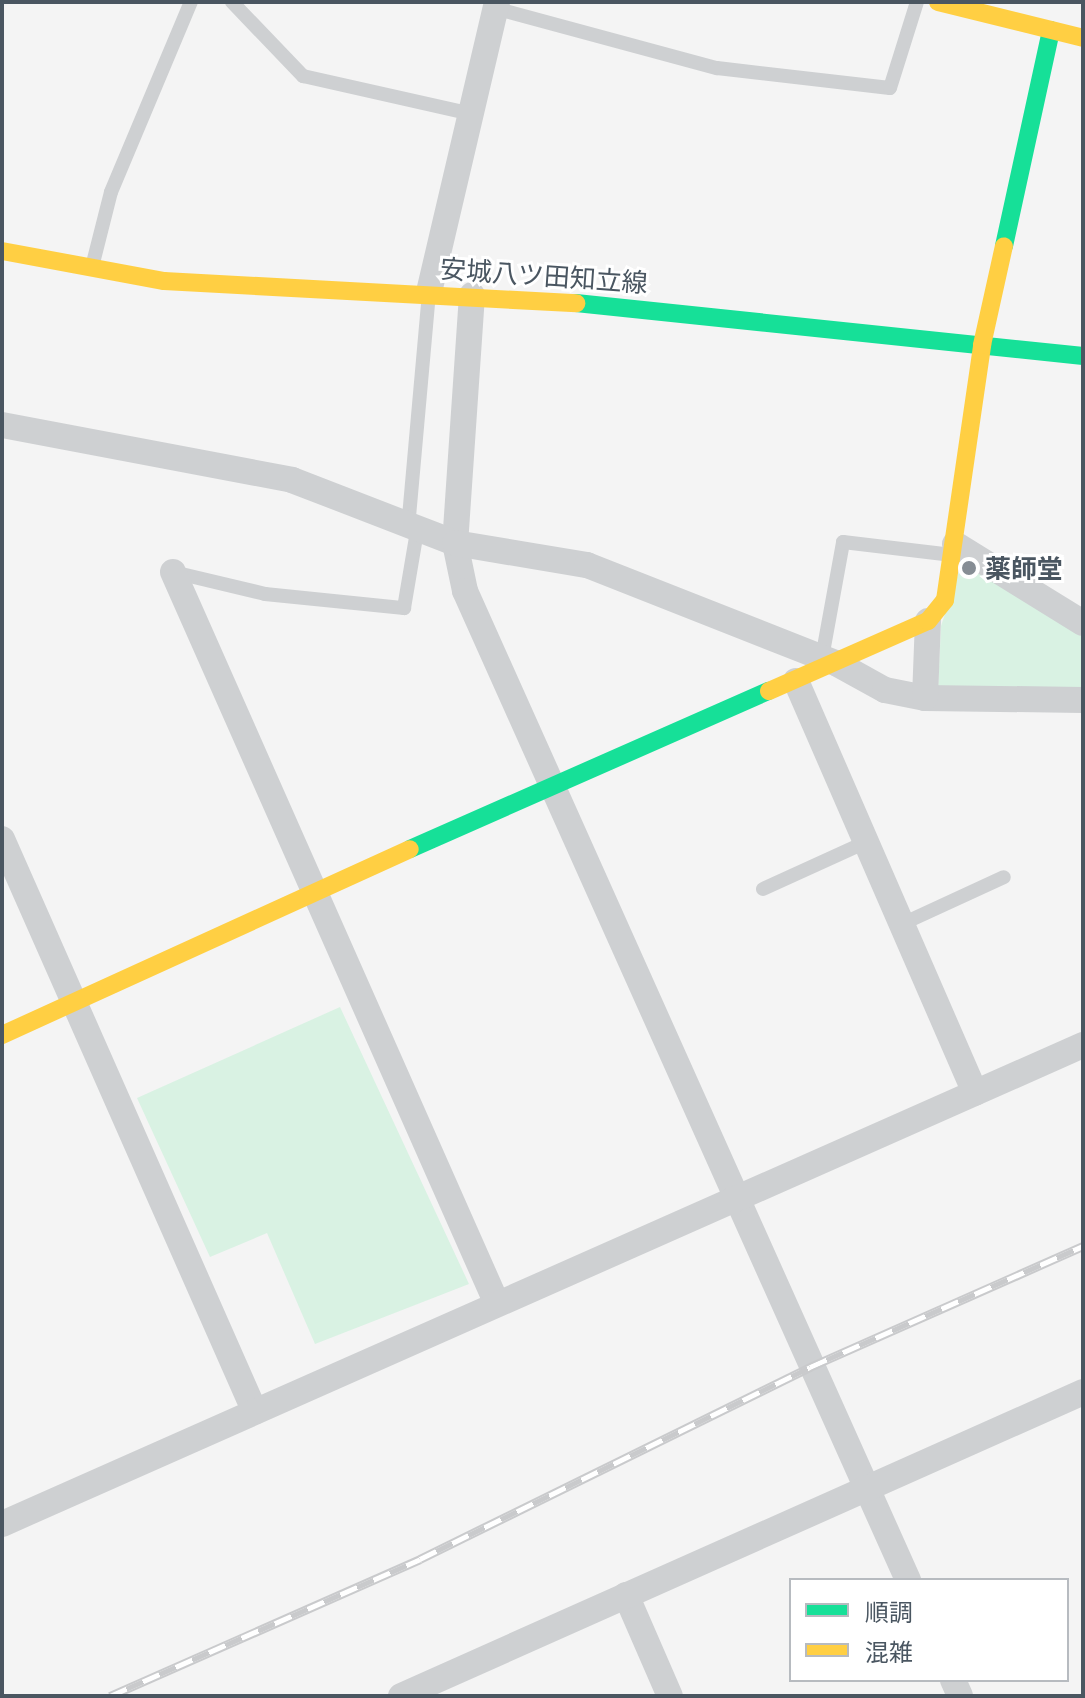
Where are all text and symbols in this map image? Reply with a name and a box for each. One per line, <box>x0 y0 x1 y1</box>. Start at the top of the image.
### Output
street label: 安城八ツ田知立線 <box>439 252 649 298</box>
place label: 薬師堂 <box>985 552 1063 584</box>
marker: 薬師堂 <box>960 559 978 577</box>
legend <box>789 1578 1069 1682</box>
text: 順調 <box>865 1597 913 1626</box>
text: 混雑 <box>865 1637 913 1666</box>

